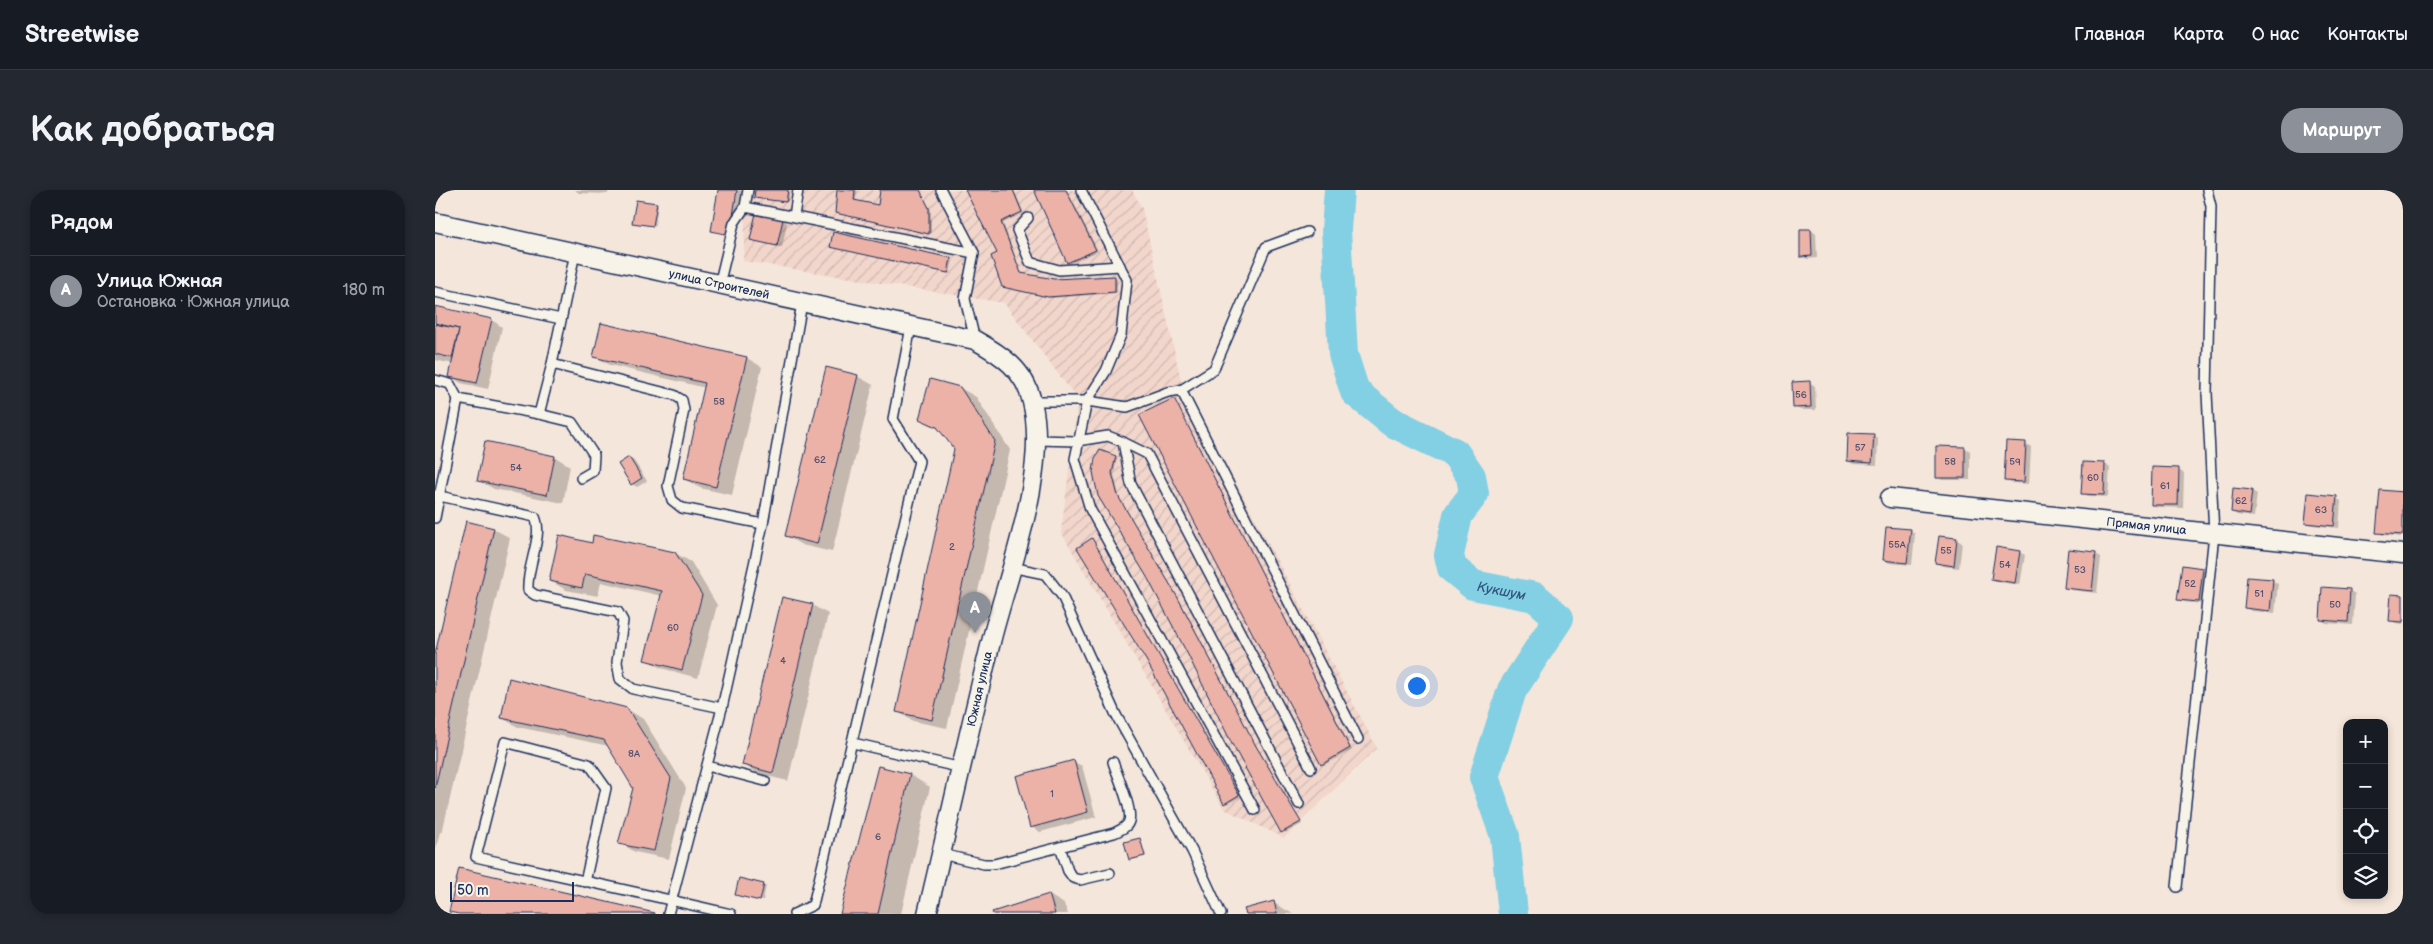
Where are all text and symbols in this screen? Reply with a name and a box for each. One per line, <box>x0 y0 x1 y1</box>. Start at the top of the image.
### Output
text: Streetwise <box>25 20 139 49</box>
text: Главная <box>2074 24 2145 45</box>
text: Карта <box>2173 24 2224 45</box>
text: О нас <box>2252 24 2299 45</box>
text: Контакты <box>2327 24 2408 45</box>
button: Маршрут <box>2281 108 2403 153</box>
text: Как добраться <box>30 109 276 152</box>
text: Рядом <box>50 210 113 235</box>
street label: улица Строителей <box>668 266 771 302</box>
text: Улица Южная <box>97 270 223 293</box>
text: A <box>61 281 71 300</box>
text: 180 m <box>343 281 385 300</box>
text: Остановка · Южная улица <box>97 293 290 312</box>
house number: 56 <box>1795 389 1807 401</box>
house number: 58 <box>713 396 725 408</box>
house number: 57 <box>1855 442 1865 454</box>
house number: 62 <box>814 454 826 466</box>
house number: 58 <box>1944 456 1956 468</box>
house number: 59 <box>2009 456 2021 468</box>
house number: 54 <box>510 462 522 474</box>
house number: 60 <box>2087 472 2099 484</box>
house number: 61 <box>2160 480 2170 492</box>
house number: 62 <box>2235 495 2247 507</box>
house number: 63 <box>2315 504 2327 516</box>
street label: Прямая улица <box>2106 514 2187 538</box>
house number: 55А <box>1888 539 1907 551</box>
house number: 2 <box>949 541 955 553</box>
house number: 55 <box>1940 545 1952 557</box>
house number: 54 <box>1999 559 2011 571</box>
house number: 53 <box>2074 564 2086 576</box>
water label: Кукшум <box>1476 577 1527 604</box>
house number: 52 <box>2184 578 2196 590</box>
house number: 51 <box>2254 588 2264 600</box>
pin: A <box>959 592 991 633</box>
house number: 50 <box>2329 599 2341 611</box>
house number: 60 <box>667 622 679 634</box>
street label: Южная улица <box>964 650 996 728</box>
house number: 4 <box>780 655 786 667</box>
your location <box>1404 673 1430 699</box>
map controls <box>2343 719 2388 899</box>
button: + <box>2343 719 2388 764</box>
house number: 8А <box>628 748 641 760</box>
button: − <box>2343 764 2388 809</box>
house number: 1 <box>1050 788 1054 800</box>
button: locate <box>2343 809 2388 854</box>
house number: 6 <box>875 831 881 843</box>
button: layers <box>2343 854 2388 899</box>
scale bar <box>450 879 574 902</box>
text: 50 m <box>457 882 489 899</box>

